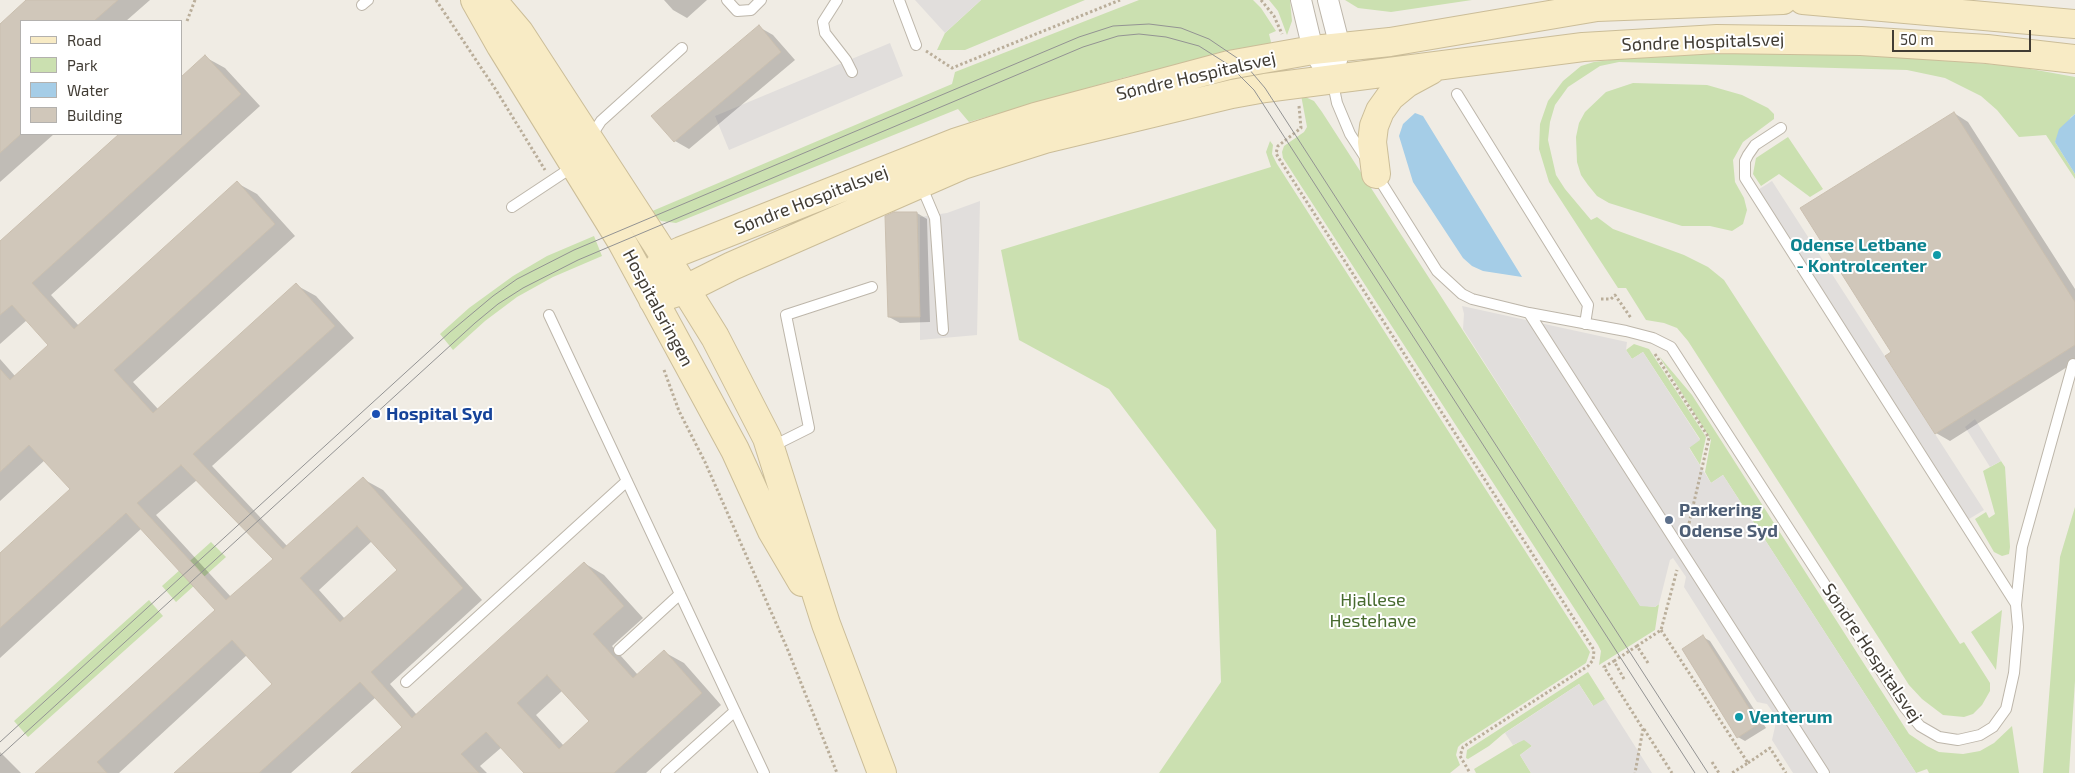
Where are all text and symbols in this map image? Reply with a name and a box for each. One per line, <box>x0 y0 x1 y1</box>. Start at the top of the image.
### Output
legend <box>20 20 182 135</box>
scale bar <box>1895 20 2034 52</box>
street label: Søndre Hospitalsvej <box>1621 28 1785 56</box>
text: 50 m <box>1900 30 1934 48</box>
text: Road <box>67 31 102 49</box>
street label: Søndre Hospitalsvej <box>1114 47 1278 105</box>
text: Park <box>67 56 98 74</box>
text: Water <box>67 81 109 99</box>
text: Building <box>67 106 122 124</box>
street label: Søndre Hospitalsvej <box>731 161 891 239</box>
place label: Odense Letbane - Kontrolcenter <box>1790 234 1927 276</box>
street label: Hospitalsringen <box>618 246 698 370</box>
marker: Odense Letbane - Kontrolcenter <box>1931 249 1943 261</box>
place label: Hospital Syd <box>386 403 493 425</box>
marker: Hospital Syd <box>370 408 382 420</box>
place label: Parkering Odense Syd <box>1679 499 1778 542</box>
marker: Parkering Odense Syd <box>1663 514 1675 526</box>
street label: Søndre Hospitalsvej <box>1818 579 1926 727</box>
park label: Hjallese Hestehave <box>1330 589 1416 632</box>
place label: Venterum <box>1749 706 1833 728</box>
marker: Venterum <box>1733 711 1745 723</box>

